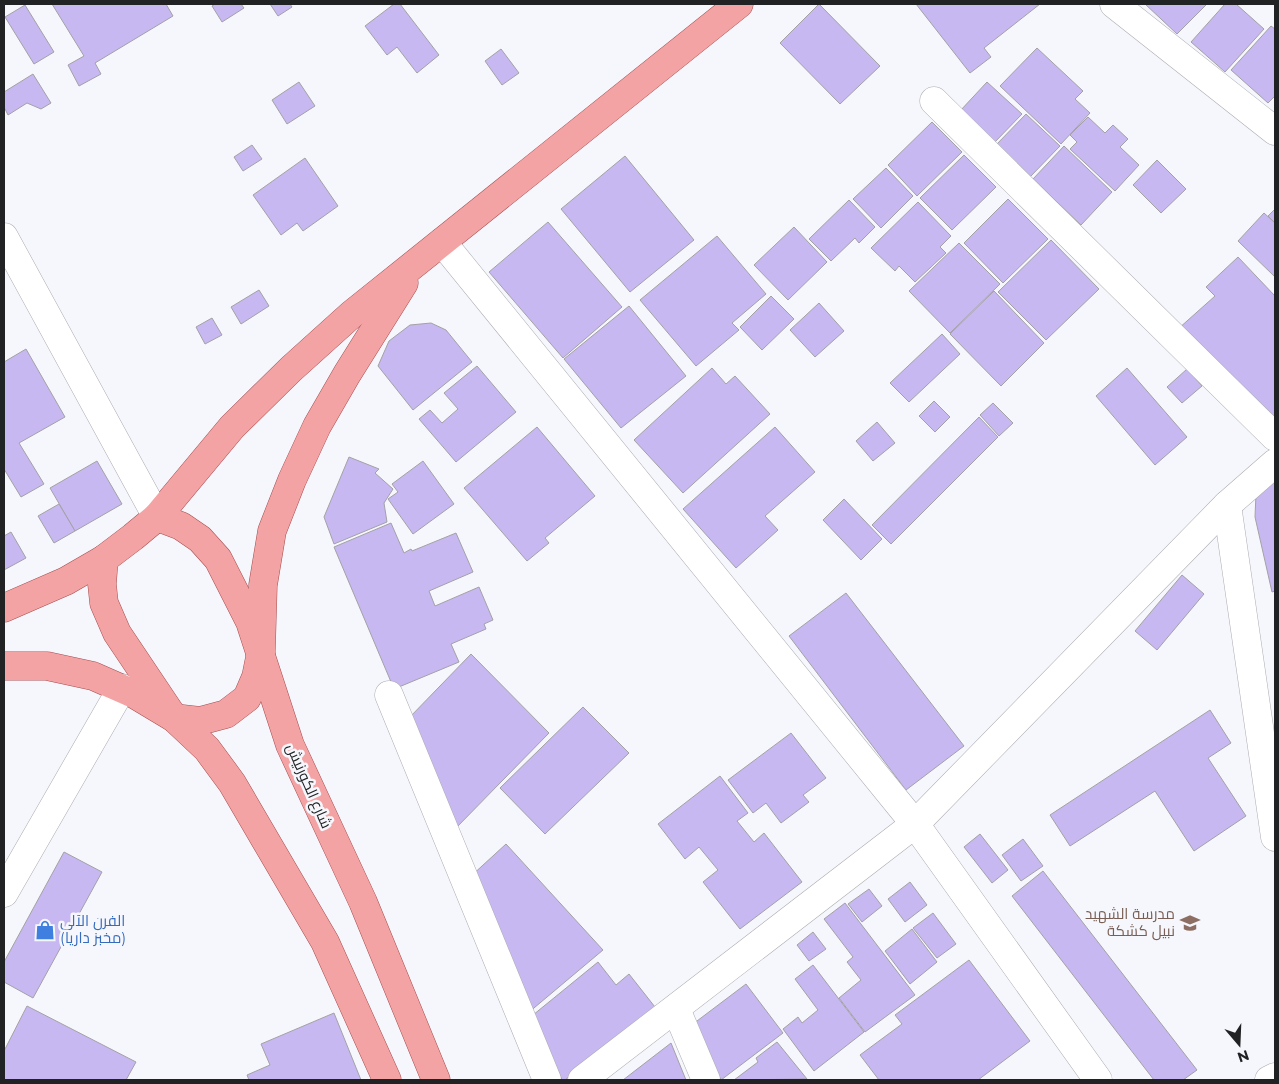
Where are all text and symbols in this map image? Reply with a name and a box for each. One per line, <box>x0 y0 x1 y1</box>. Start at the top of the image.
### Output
street label: شارع الكورنيش <box>280 740 337 832</box>
place label: مدرسة الشهيد نبيل كشكة <box>1085 904 1175 941</box>
place label: الفرن الآلي (مخبز داريا) <box>60 911 126 947</box>
school or university icon: مدرسة الشهيد نبيل كشكة <box>1179 912 1201 934</box>
shop icon: الفرن الآلي (مخبز داريا) <box>34 919 56 941</box>
north arrow <box>1214 1019 1264 1069</box>
text: N <box>1235 1046 1252 1067</box>

